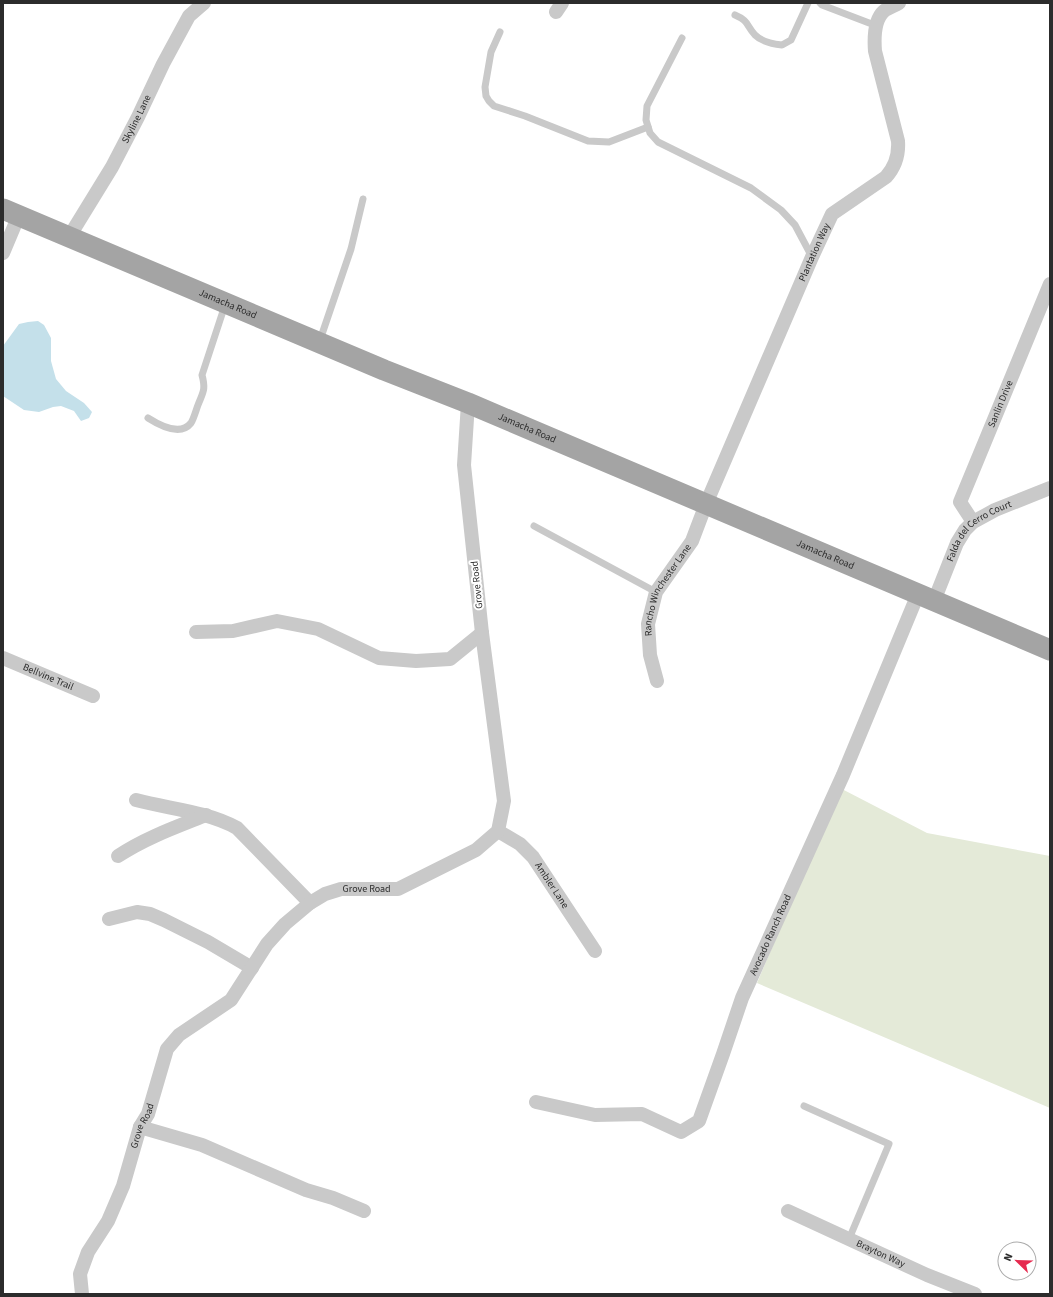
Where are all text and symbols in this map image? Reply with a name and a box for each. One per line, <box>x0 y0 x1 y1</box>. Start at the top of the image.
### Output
street label: Skyline Lane <box>118 92 155 146</box>
street label: Plantation Way <box>795 220 834 284</box>
street label: Jamacha Road <box>197 286 259 322</box>
street label: Sanlin Drive <box>984 378 1017 430</box>
street label: Jamacha Road <box>496 410 558 447</box>
street label: Falda del Cerro Court <box>943 497 1014 564</box>
street label: Jamacha Road <box>794 536 856 573</box>
street label: Rancho Winchester Lane <box>641 541 695 637</box>
street label: Grove Road <box>468 560 486 610</box>
street label: Bellvine Trail <box>21 660 76 694</box>
street label: Ambler Lane <box>531 860 572 911</box>
street label: Grove Road <box>343 882 391 896</box>
street label: Avocado Ranch Road <box>746 892 795 978</box>
street label: Grove Road <box>127 1102 158 1150</box>
street label: Brayton Way <box>854 1236 908 1271</box>
north arrow <box>997 1241 1037 1281</box>
text: N <box>1000 1251 1017 1264</box>

